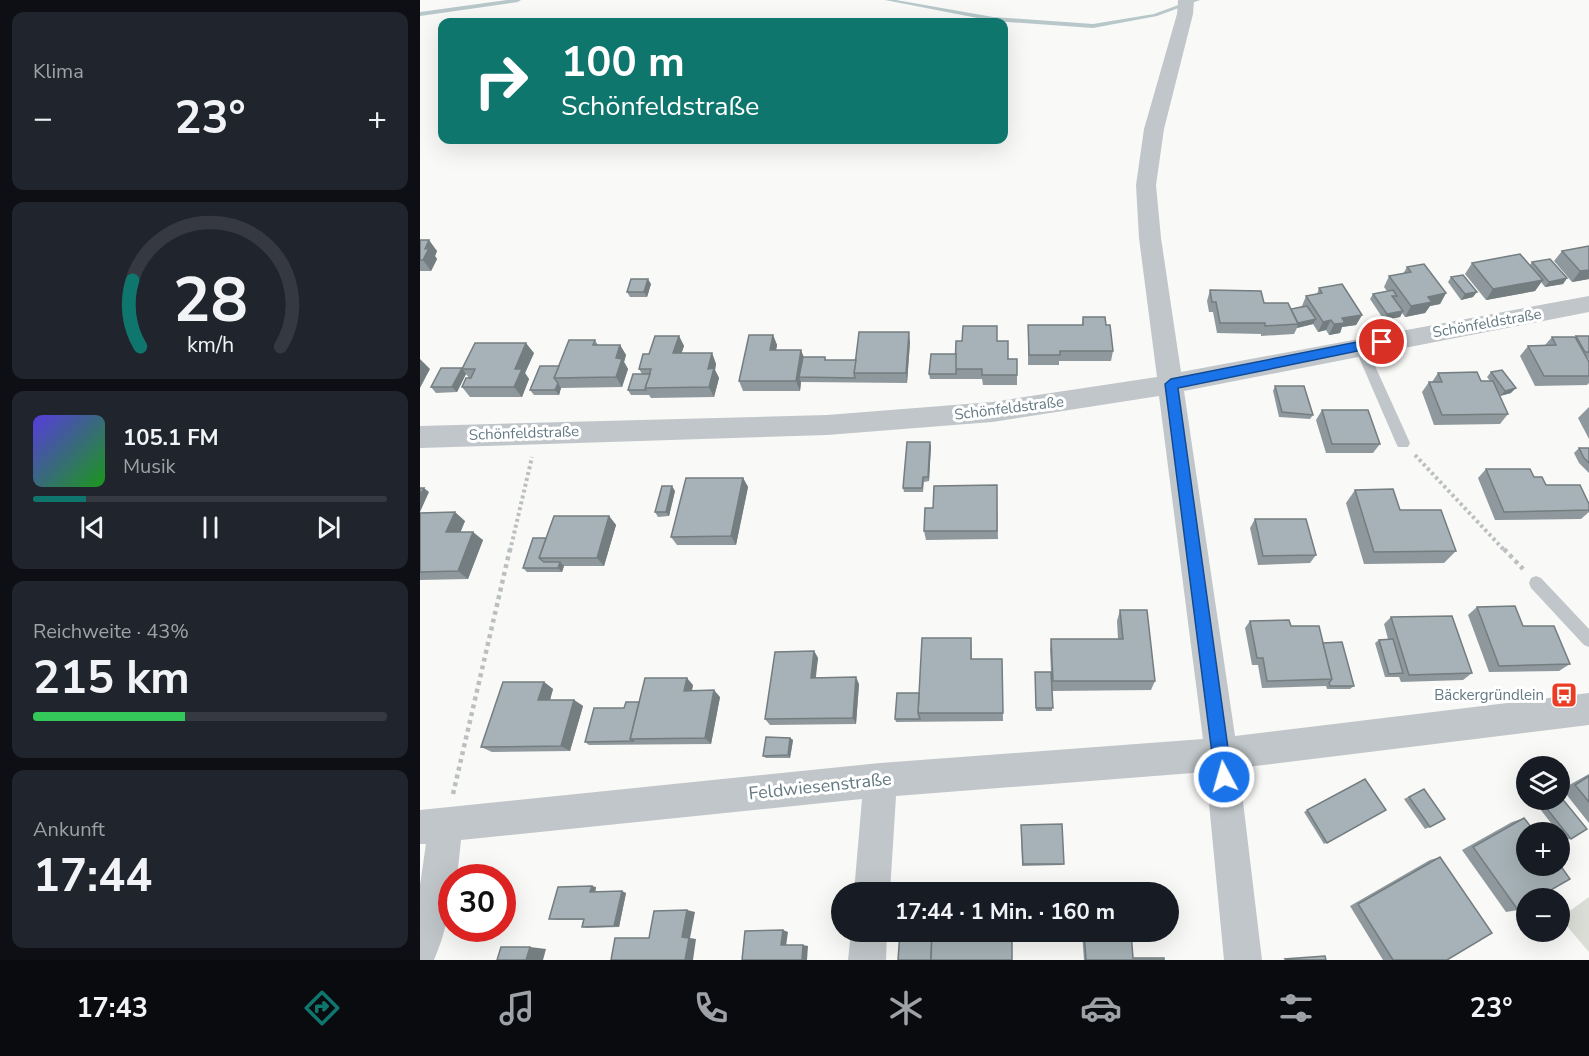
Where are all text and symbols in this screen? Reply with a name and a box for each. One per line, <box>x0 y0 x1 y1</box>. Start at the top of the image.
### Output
text: 100 m <box>561 34 685 91</box>
icon: right <box>462 42 540 120</box>
text: Klima <box>33 58 84 85</box>
text: 23° <box>174 88 246 149</box>
text: Schönfeldstraße <box>561 88 759 125</box>
text: − <box>33 96 53 141</box>
text: + <box>367 96 387 141</box>
text: 28 <box>173 259 247 344</box>
street label: Schönfeldstraße <box>1431 304 1543 342</box>
pin <box>1356 316 1407 367</box>
icon: arrive <box>1365 325 1398 358</box>
text: km/h <box>186 331 234 361</box>
street label: Schönfeldstraße <box>953 391 1065 425</box>
street label: Schönfeldstraße <box>469 421 579 445</box>
text: 105.1 FM <box>123 423 219 453</box>
text: Musik <box>123 453 176 480</box>
icon: previous <box>76 511 109 544</box>
icon: pause <box>194 511 227 544</box>
icon: next <box>312 511 345 544</box>
text: Reichweite · 43% <box>33 618 189 645</box>
text: 215 km <box>33 648 190 709</box>
bus stop icon: Bäckergründlein <box>1549 680 1579 710</box>
place label: Bäckergründlein <box>1434 685 1544 705</box>
position arrow <box>1192 745 1256 809</box>
map controls <box>1516 756 1570 942</box>
button: layers <box>1516 756 1570 810</box>
street label: Feldwiesenstraße <box>747 767 893 805</box>
text: Ankunft <box>33 816 105 843</box>
button: + <box>1516 822 1570 876</box>
text: 17:44 <box>33 846 152 907</box>
speed limit sign: 30 <box>438 864 516 942</box>
button: − <box>1516 888 1570 942</box>
text: 17:44 · 1 Min. · 160 m <box>895 897 1115 927</box>
icon: directions <box>301 987 343 1029</box>
icon: music <box>496 987 538 1029</box>
icon: phone <box>690 987 732 1029</box>
icon: climate <box>885 987 927 1029</box>
icon: car <box>1080 987 1122 1029</box>
icon: filters <box>1275 987 1317 1029</box>
text: 17:43 <box>76 990 148 1027</box>
text: 23° <box>1470 990 1512 1027</box>

